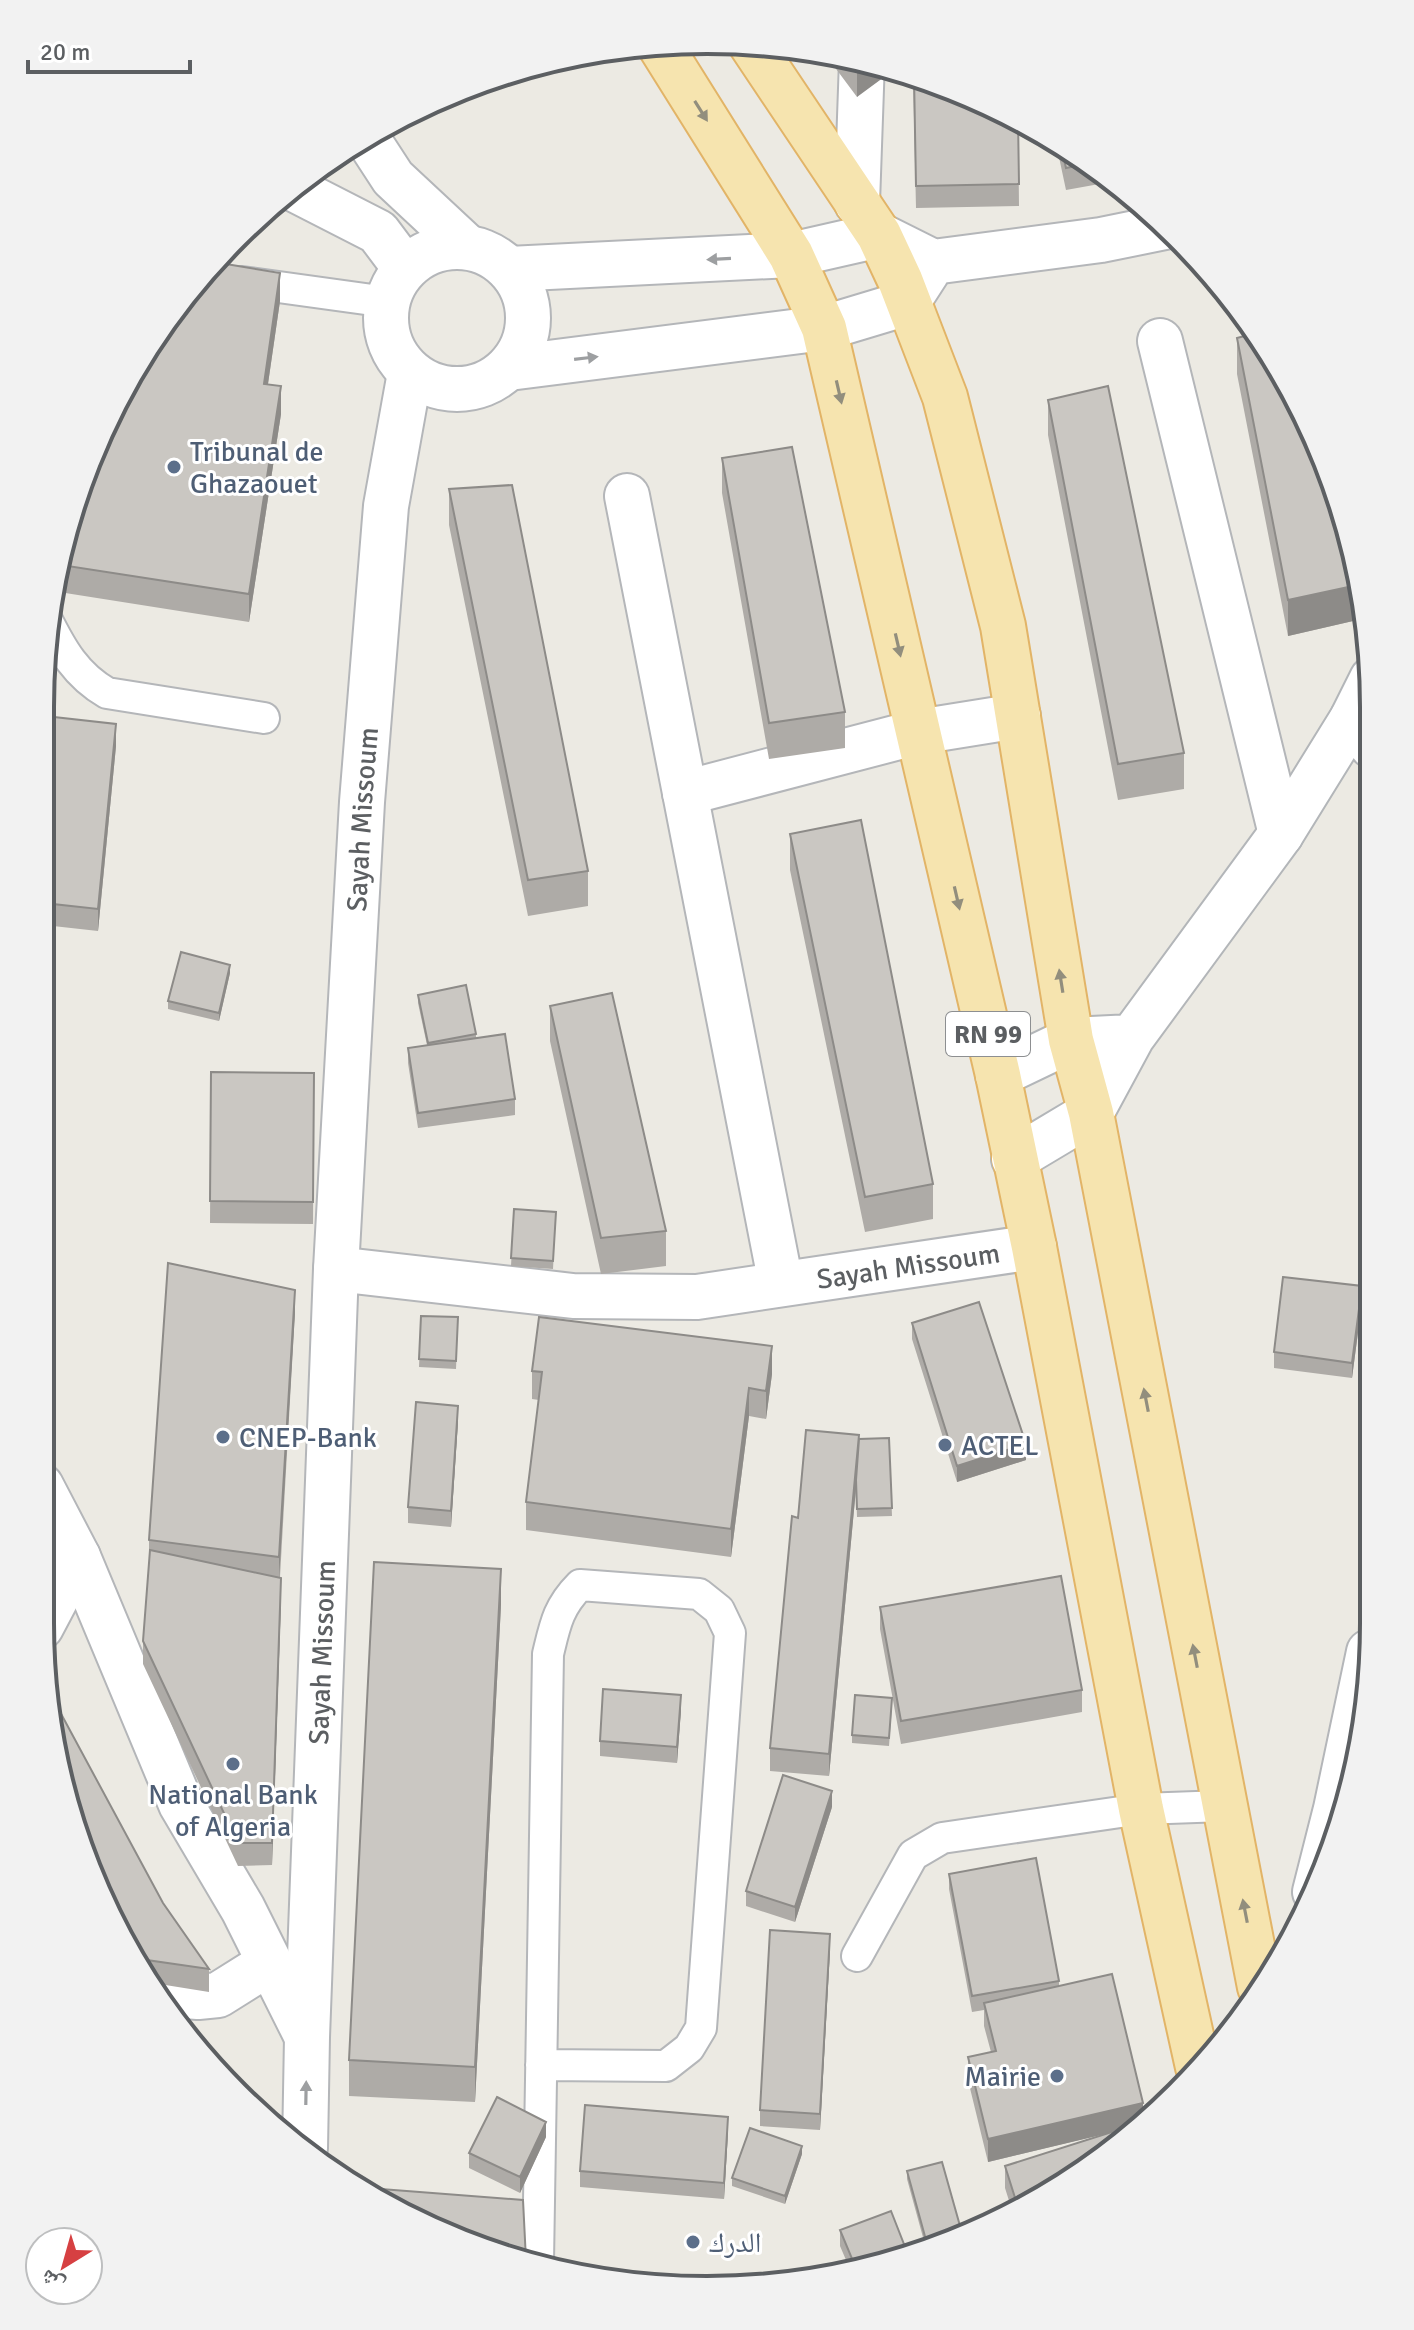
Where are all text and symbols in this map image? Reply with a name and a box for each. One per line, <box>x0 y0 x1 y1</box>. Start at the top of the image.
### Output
scale bar <box>28 24 190 74</box>
text: 20 m <box>40 37 90 67</box>
one-way arrow <box>693 100 708 121</box>
one-way arrow <box>706 252 731 265</box>
one-way arrow <box>574 351 599 364</box>
one-way arrow <box>833 379 846 404</box>
place label: Tribunal de Ghazaouet <box>190 435 324 501</box>
marker: Tribunal de Ghazaouet <box>165 458 183 476</box>
one-way arrow <box>892 633 905 658</box>
street label: Sayah Missoum <box>340 726 386 912</box>
one-way arrow <box>951 886 964 911</box>
one-way arrow <box>1055 968 1067 993</box>
road number: RN 99 <box>946 1012 1030 1056</box>
street label: Sayah Missoum <box>814 1236 1002 1297</box>
one-way arrow <box>1139 1388 1151 1413</box>
place label: CNEP-Bank <box>239 1421 377 1455</box>
marker: CNEP-Bank <box>214 1428 232 1446</box>
place label: ACTEL <box>961 1429 1039 1463</box>
marker: ACTEL <box>936 1436 954 1454</box>
street label: Sayah Missoum <box>302 1559 343 1745</box>
one-way arrow <box>1188 1643 1200 1668</box>
marker: National Bank of Algeria <box>224 1755 242 1773</box>
place label: National Bank of Algeria <box>148 1778 318 1844</box>
one-way arrow <box>1238 1898 1251 1923</box>
place label: Mairie <box>964 2060 1041 2094</box>
marker: Mairie <box>1048 2067 1066 2085</box>
one-way arrow <box>300 2080 312 2105</box>
north arrow <box>24 2226 104 2306</box>
place label: الدرك <box>709 2226 761 2260</box>
marker: الدرك <box>684 2233 702 2251</box>
text: ش <box>35 2264 70 2299</box>

